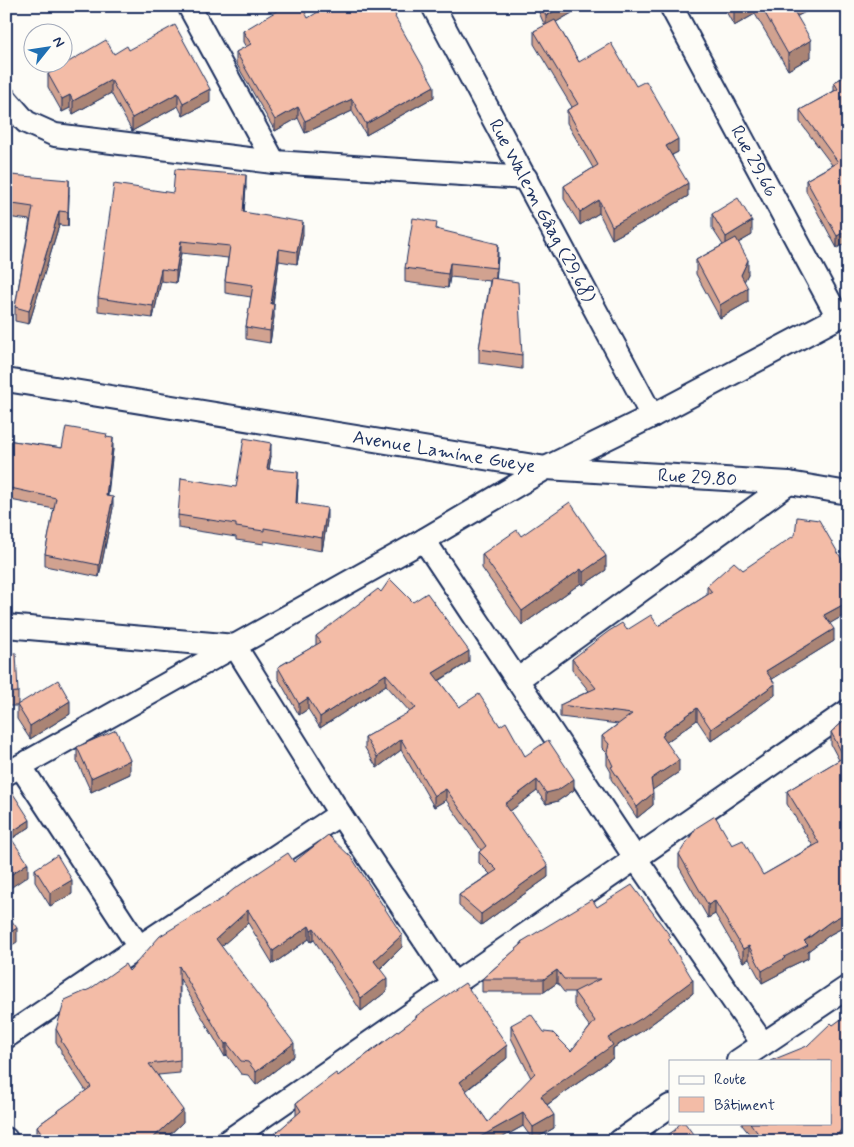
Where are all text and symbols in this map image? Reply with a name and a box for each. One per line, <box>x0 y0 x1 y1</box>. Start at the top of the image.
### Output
north arrow <box>22 22 72 72</box>
text: N <box>48 33 69 51</box>
street label: Rue Walem Gâag (29.68) <box>483 115 602 307</box>
street label: Rue 29.66 <box>725 121 784 201</box>
street label: Avenue Lamine Gueye <box>351 424 537 479</box>
street label: Rue 29.80 <box>657 462 738 492</box>
legend <box>669 1060 832 1124</box>
text: Route <box>714 1070 747 1090</box>
text: Bâtiment <box>714 1096 775 1116</box>

